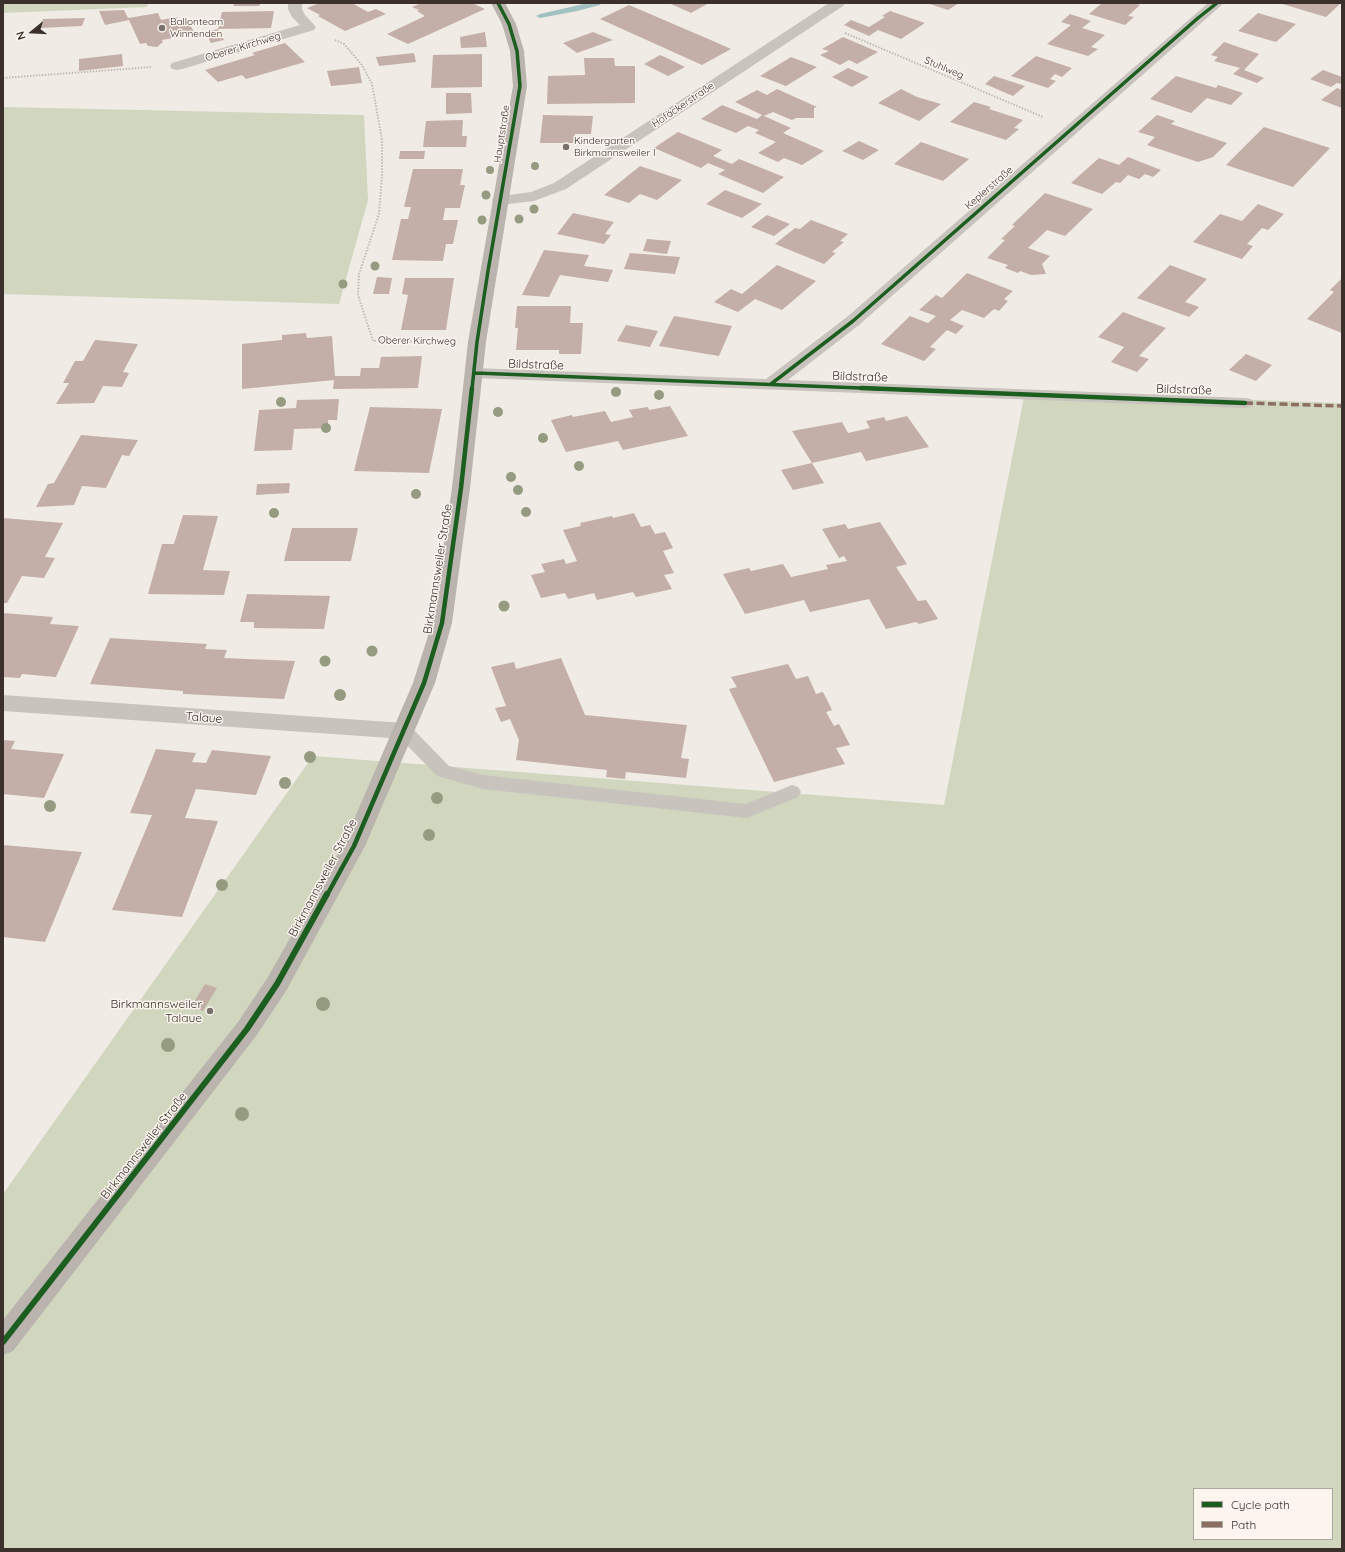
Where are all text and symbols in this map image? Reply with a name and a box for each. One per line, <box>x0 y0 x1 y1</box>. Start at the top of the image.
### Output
north arrow <box>12 12 52 52</box>
place label: Ballonteam Winnenden <box>170 16 223 40</box>
marker: Ballonteam Winnenden <box>157 23 167 33</box>
text: N <box>13 30 28 42</box>
street label: Oberer Kirchweg <box>204 30 282 64</box>
street label: Stuhlweg <box>922 54 966 82</box>
street label: Hofäckerstraße <box>650 80 716 130</box>
street label: Hauptstraße <box>492 104 512 164</box>
place label: Kindergarten Birkmannsweiler I <box>574 135 656 158</box>
marker: Kindergarten Birkmannsweiler I <box>561 142 571 152</box>
street label: Keplerstraße <box>963 164 1015 212</box>
street label: Oberer Kirchweg <box>378 334 456 348</box>
street label: Bildstraße <box>508 357 564 373</box>
street label: Bildstraße <box>832 369 888 385</box>
street label: Bildstraße <box>1156 382 1212 398</box>
street label: Birkmannsweiler Straße <box>421 503 455 635</box>
street label: Talaue <box>185 710 223 726</box>
street label: Birkmannsweiler Straße <box>286 817 360 939</box>
place label: Birkmannsweiler Talaue <box>110 997 202 1025</box>
marker: Birkmannsweiler Talaue <box>205 1006 215 1016</box>
street label: Birkmannsweiler Straße <box>98 1090 190 1202</box>
legend <box>1193 1488 1333 1540</box>
text: Cycle path <box>1231 1497 1290 1512</box>
text: Path <box>1231 1517 1256 1532</box>

